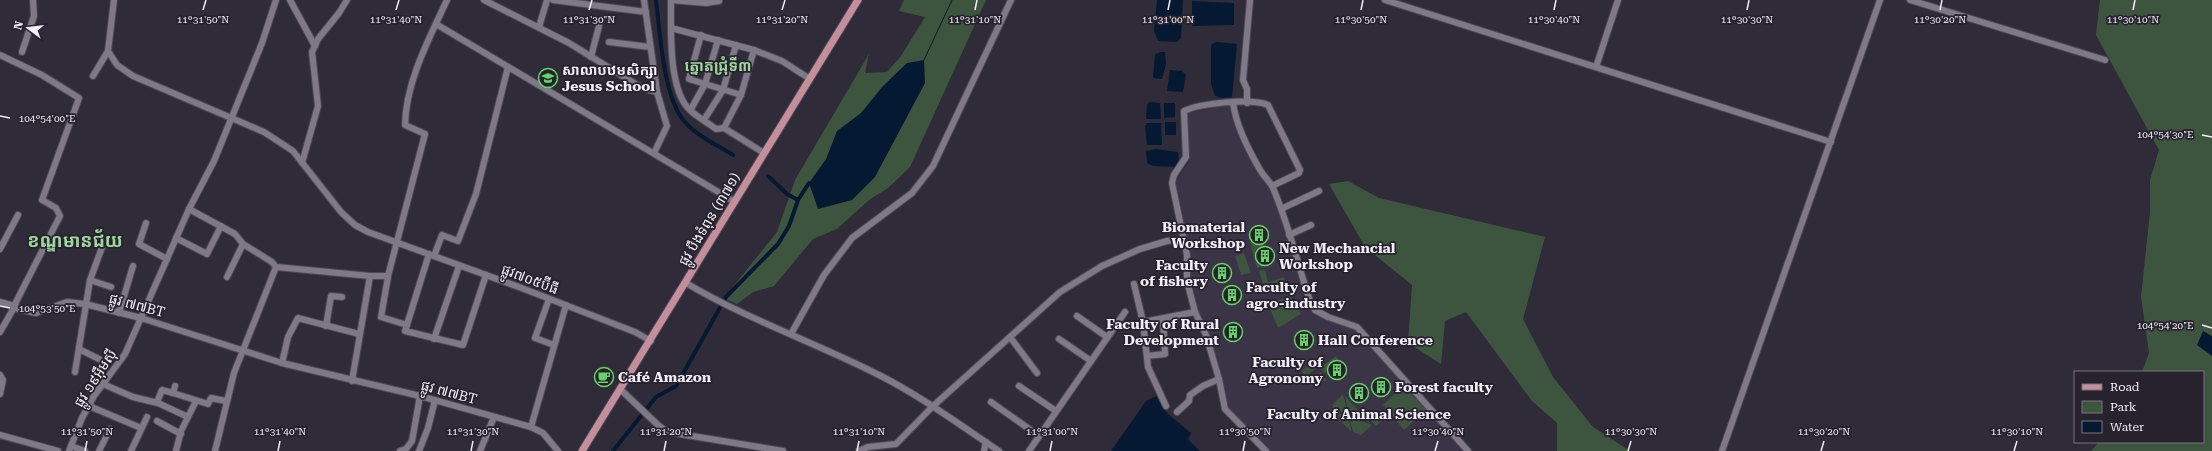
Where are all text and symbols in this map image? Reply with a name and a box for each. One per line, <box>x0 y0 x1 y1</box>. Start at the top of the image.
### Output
north arrow <box>8 8 48 48</box>
text: 11°31'50"N <box>177 14 229 25</box>
text: 11°31'40"N <box>370 14 422 25</box>
text: 11°31'30"N <box>563 14 615 25</box>
text: 11°31'20"N <box>756 14 808 25</box>
text: 11°31'10"N <box>949 14 1001 25</box>
text: 11°31'00"N <box>1142 14 1194 25</box>
text: 11°30'50"N <box>1335 14 1387 25</box>
text: 11°30'40"N <box>1528 14 1580 25</box>
text: 11°30'30"N <box>1721 14 1773 25</box>
text: 11°30'20"N <box>1914 14 1966 25</box>
text: 11°30'10"N <box>2107 14 2159 25</box>
text: N <box>11 19 26 31</box>
district label: ត្នោតជ្រុំទី៣ <box>685 55 752 75</box>
place label: សាលាបឋមសិក្សា Jesus School <box>562 62 658 94</box>
school or university icon: សាលាបឋមសិក្សា Jesus School <box>537 67 559 89</box>
text: 104°54'00"E <box>19 113 75 124</box>
text: 104°54'30"E <box>2137 129 2193 140</box>
street label: ផ្លូវ បឹងទំពុន (៣៧១) <box>675 170 747 270</box>
place label: Biomaterial Workshop <box>1162 219 1245 251</box>
building icon: Biomaterial Workshop <box>1248 224 1270 246</box>
district label: ខណ្ឌមានជ័យ <box>27 229 123 252</box>
place label: New Mechancial Workshop <box>1279 240 1396 272</box>
building icon: New Mechancial Workshop <box>1254 245 1276 267</box>
place label: Faculty of fishery <box>1140 257 1209 289</box>
street label: ផ្លូវ៧០៥ប៊ីធី <box>498 259 561 301</box>
building icon: Faculty of fishery <box>1211 262 1233 284</box>
place label: Faculty of agro-industry <box>1246 279 1346 311</box>
building icon: Faculty of agro-industry <box>1221 284 1243 306</box>
street label: ផ្លូវ ៧៧BT <box>106 290 167 324</box>
text: 104°53'50"E <box>19 303 75 314</box>
place label: Faculty of Rural Development <box>1106 316 1219 348</box>
text: 104°54'20"E <box>2137 320 2193 331</box>
building icon: Faculty of Rural Development <box>1222 321 1244 343</box>
building icon: Hall Conference <box>1293 329 1315 351</box>
place label: Hall Conference <box>1318 332 1433 348</box>
street label: ផ្លូវ ១៩អ៊ឹមស៊ី <box>70 346 123 412</box>
place label: Faculty of Agronomy <box>1249 354 1324 386</box>
building icon: Faculty of Agronomy <box>1326 359 1348 381</box>
cafe icon: Café Amazon <box>593 366 615 388</box>
place label: Café Amazon <box>618 369 712 385</box>
legend <box>2074 371 2204 443</box>
building icon: Forest faculty <box>1370 376 1392 398</box>
street label: ផ្លូវ ៧៧BT <box>418 377 479 411</box>
place label: Forest faculty <box>1395 379 1493 395</box>
text: Road <box>2110 380 2140 394</box>
building icon: Faculty of Animal Science <box>1348 382 1370 404</box>
text: Park <box>2110 400 2137 414</box>
place label: Faculty of Animal Science <box>1267 406 1451 422</box>
text: Water <box>2110 420 2144 434</box>
text: 11°31'50"N <box>61 426 113 437</box>
text: 11°31'40"N <box>254 426 306 437</box>
text: 11°31'30"N <box>447 426 499 437</box>
text: 11°31'20"N <box>640 426 692 437</box>
text: 11°31'10"N <box>833 426 885 437</box>
text: 11°31'00"N <box>1026 426 1078 437</box>
text: 11°30'50"N <box>1219 426 1271 437</box>
text: 11°30'40"N <box>1412 426 1464 437</box>
text: 11°30'30"N <box>1605 426 1657 437</box>
text: 11°30'20"N <box>1798 426 1850 437</box>
text: 11°30'10"N <box>1991 426 2043 437</box>

